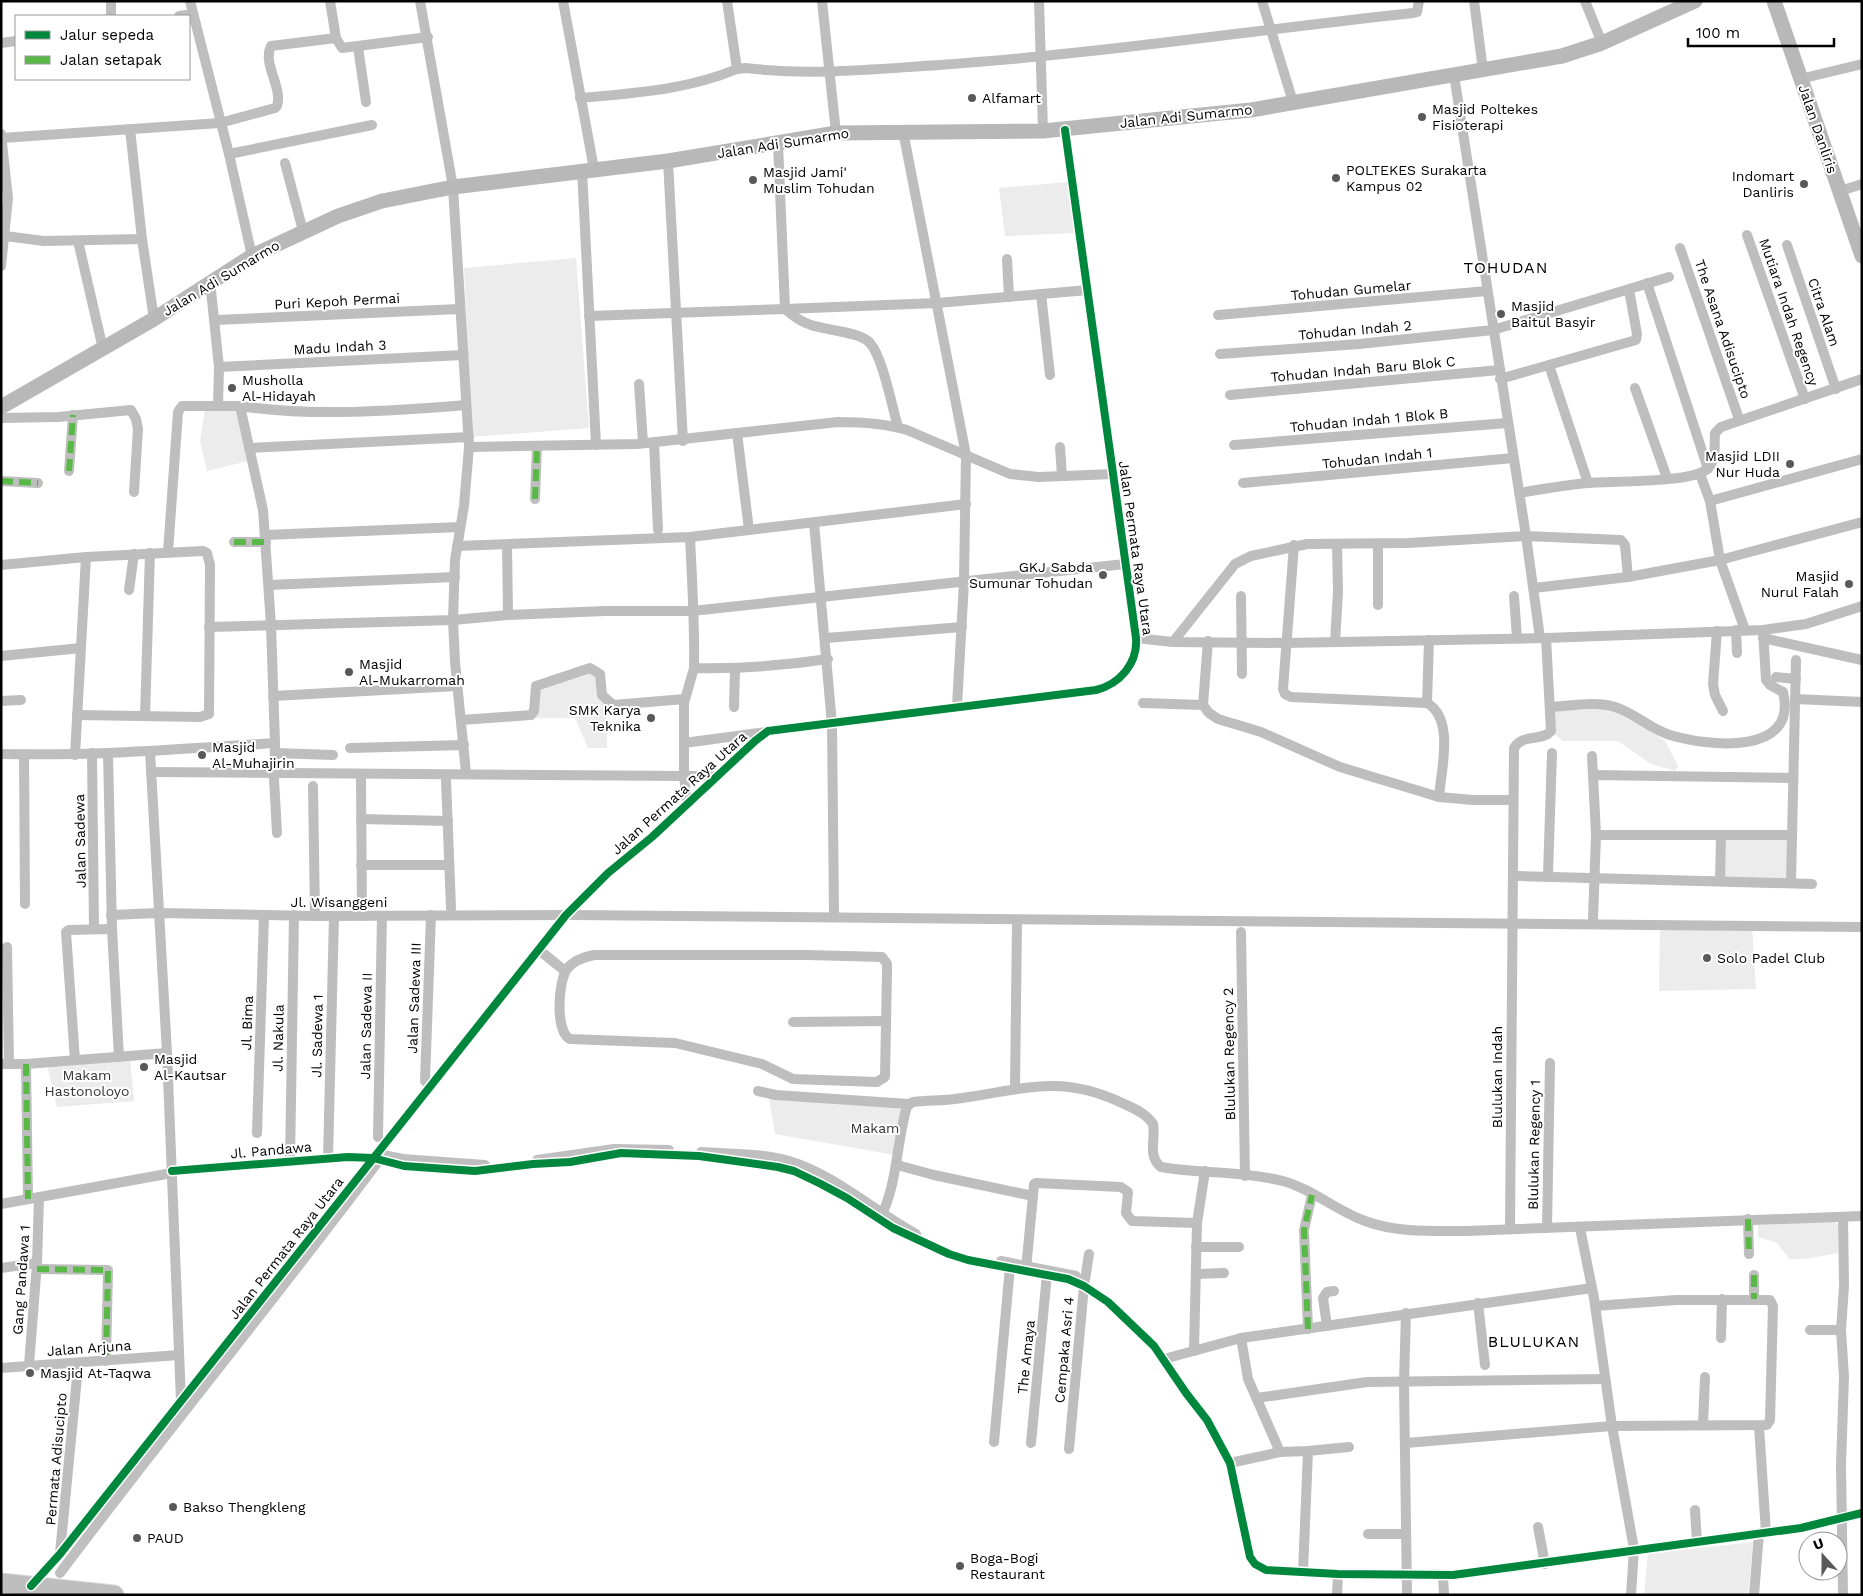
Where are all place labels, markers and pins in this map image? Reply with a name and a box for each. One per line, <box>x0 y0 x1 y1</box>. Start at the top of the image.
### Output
place label: Alfamart <box>982 90 1041 106</box>
marker: Alfamart <box>966 92 978 104</box>
place label: Masjid Poltekes Fisioterapi <box>1432 101 1538 133</box>
marker: Masjid Poltekes Fisioterapi <box>1416 111 1428 123</box>
place label: POLTEKES Surakarta Kampus 02 <box>1346 162 1487 194</box>
place label: Masjid Jami' Muslim Tohudan <box>763 164 875 196</box>
place label: Indomart Danliris <box>1732 168 1794 200</box>
marker: POLTEKES Surakarta Kampus 02 <box>1330 172 1342 184</box>
marker: Masjid Jami' Muslim Tohudan <box>747 174 759 186</box>
marker: Indomart Danliris <box>1798 178 1810 190</box>
place label: Masjid Baitul Basyir <box>1511 298 1596 330</box>
marker: Masjid Baitul Basyir <box>1495 308 1507 320</box>
place label: Musholla Al-Hidayah <box>242 372 316 404</box>
marker: Musholla Al-Hidayah <box>226 382 238 394</box>
place label: Masjid LDII Nur Huda <box>1705 448 1780 480</box>
marker: Masjid LDII Nur Huda <box>1784 458 1796 470</box>
place label: GKJ Sabda Sumunar Tohudan <box>969 559 1093 591</box>
place label: Masjid Nurul Falah <box>1761 568 1839 600</box>
marker: GKJ Sabda Sumunar Tohudan <box>1097 569 1109 581</box>
marker: Masjid Nurul Falah <box>1843 578 1855 590</box>
place label: Masjid Al-Mukarromah <box>359 656 465 688</box>
marker: Masjid Al-Mukarromah <box>343 666 355 678</box>
place label: SMK Karya Teknika <box>569 702 641 734</box>
marker: SMK Karya Teknika <box>645 712 657 724</box>
place label: Masjid Al-Muhajirin <box>212 739 295 771</box>
marker: Masjid Al-Muhajirin <box>196 749 208 761</box>
place label: Solo Padel Club <box>1717 950 1825 966</box>
marker: Solo Padel Club <box>1701 952 1713 964</box>
place label: Masjid Al-Kautsar <box>154 1051 227 1083</box>
marker: Masjid Al-Kautsar <box>138 1061 150 1073</box>
place label: Masjid At-Taqwa <box>40 1365 151 1381</box>
marker: Masjid At-Taqwa <box>24 1367 36 1379</box>
place label: Bakso Thengkleng <box>183 1499 306 1515</box>
marker: Bakso Thengkleng <box>167 1501 179 1513</box>
place label: PAUD <box>147 1530 184 1546</box>
marker: PAUD <box>131 1532 143 1544</box>
place label: Boga-Bogi Restaurant <box>970 1550 1045 1582</box>
marker: Boga-Bogi Restaurant <box>954 1560 966 1572</box>

